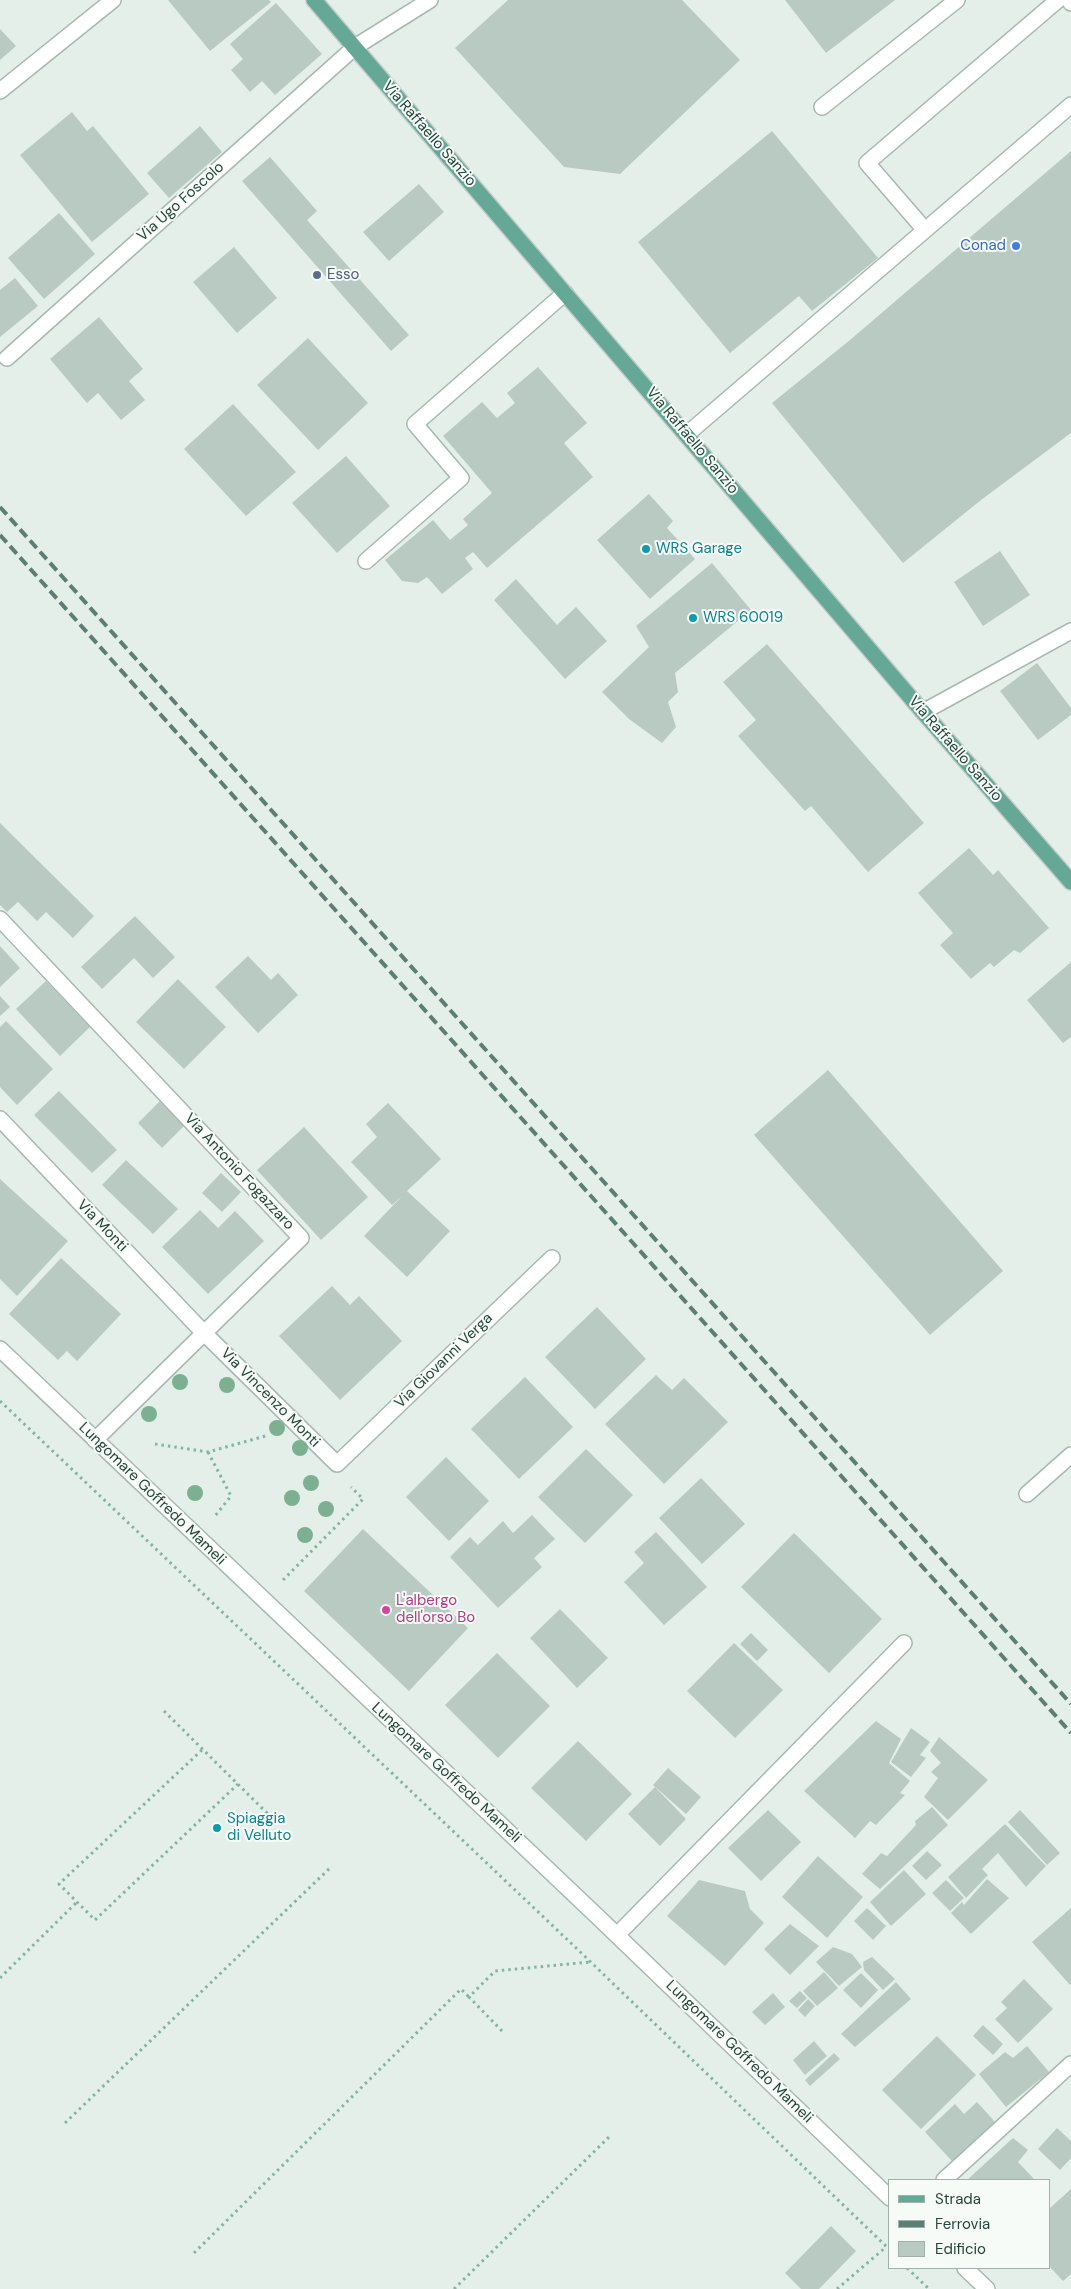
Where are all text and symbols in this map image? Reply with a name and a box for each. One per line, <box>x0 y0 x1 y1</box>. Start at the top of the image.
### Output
street label: Via Raffaello Sanzio <box>378 78 480 190</box>
street label: Via Ugo Foscolo <box>134 158 228 246</box>
place label: Conad <box>960 237 1006 255</box>
marker: Conad <box>1010 240 1022 252</box>
place label: Esso <box>327 266 359 284</box>
marker: Esso <box>311 269 323 281</box>
street label: Via Raffaello Sanzio <box>642 384 742 498</box>
place label: WRS Garage <box>656 540 742 558</box>
marker: WRS Garage <box>640 543 652 555</box>
place label: WRS 60019 <box>703 609 783 627</box>
marker: WRS 60019 <box>687 612 699 624</box>
street label: Via Raffaello Sanzio <box>904 693 1006 805</box>
street label: Via Antonio Fogazzaro <box>180 1110 298 1234</box>
street label: Via Monti <box>73 1196 131 1256</box>
street label: Via Giovanni Verga <box>391 1310 497 1412</box>
street label: Via Vincenzo Monti <box>217 1345 323 1451</box>
street label: Lungomare Goffredo Mameli <box>75 1419 229 1569</box>
place label: L'albergo dell'orso Bo <box>396 1592 475 1627</box>
marker: L'albergo dell'orso Bo <box>380 1604 392 1616</box>
street label: Lungomare Goffredo Mameli <box>368 1699 524 1847</box>
place label: Spiaggia di Velluto <box>227 1810 291 1845</box>
marker: Spiaggia di Velluto <box>211 1822 223 1834</box>
street label: Lungomare Goffredo Mameli <box>662 1977 816 2127</box>
legend <box>888 2179 1051 2269</box>
text: Strada <box>935 2189 981 2209</box>
text: Ferrovia <box>935 2214 990 2234</box>
text: Edificio <box>935 2239 986 2259</box>

